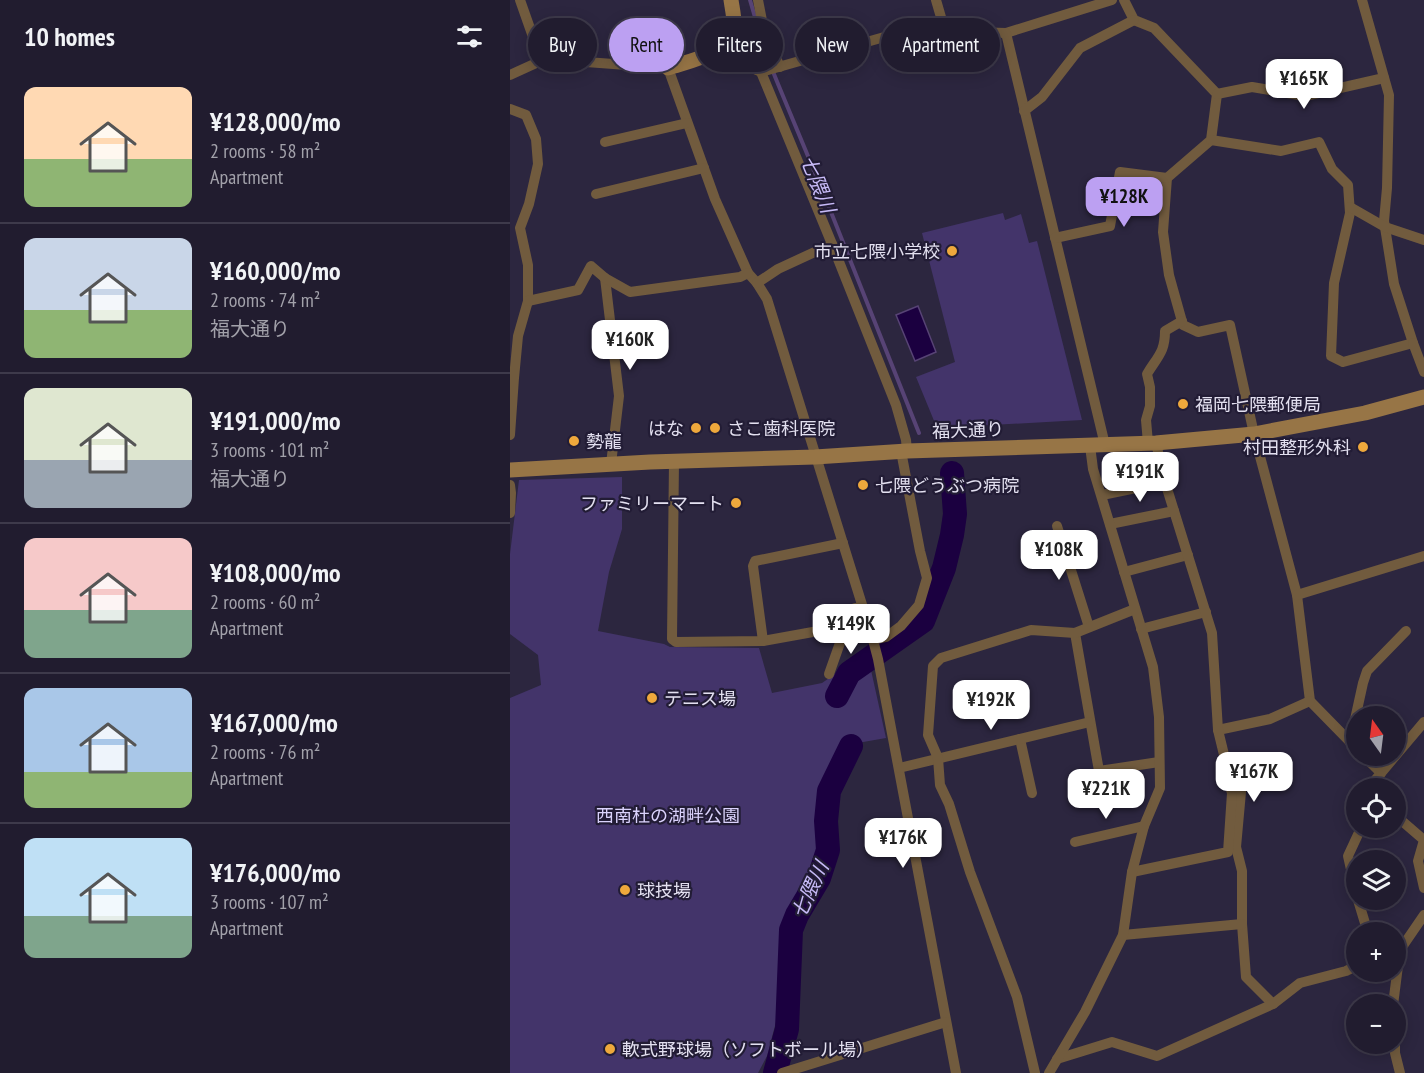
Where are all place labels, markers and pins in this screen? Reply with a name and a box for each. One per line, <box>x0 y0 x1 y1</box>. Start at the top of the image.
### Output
pin: ¥165K <box>1262 59 1346 110</box>
pin: ¥128K <box>1082 177 1166 228</box>
place label: 市立七隈小学校 <box>814 240 940 263</box>
marker: 市立七隈小学校 <box>945 244 959 258</box>
pin: ¥160K <box>588 320 672 371</box>
place label: 福岡七隈郵便局 <box>1195 393 1321 416</box>
marker: 福岡七隈郵便局 <box>1176 397 1190 411</box>
place label: はな <box>648 417 684 440</box>
place label: さこ歯科医院 <box>727 417 835 440</box>
marker: はな <box>689 421 703 435</box>
marker: さこ歯科医院 <box>708 421 722 435</box>
place label: 勢龍 <box>586 430 622 453</box>
marker: 勢龍 <box>567 434 581 448</box>
place label: 村田整形外科 <box>1243 436 1351 459</box>
marker: 村田整形外科 <box>1356 440 1370 454</box>
pin: ¥191K <box>1098 452 1182 503</box>
place label: 七隈どうぶつ病院 <box>875 474 1019 497</box>
marker: 七隈どうぶつ病院 <box>856 478 870 492</box>
place label: ファミリーマート <box>580 492 724 515</box>
marker: ファミリーマート <box>729 496 743 510</box>
pin: ¥108K <box>1017 530 1101 581</box>
pin: ¥149K <box>809 604 893 655</box>
pin: ¥192K <box>949 680 1033 731</box>
place label: テニス場 <box>664 687 736 710</box>
marker: テニス場 <box>645 691 659 705</box>
pin: ¥167K <box>1212 752 1296 803</box>
pin: ¥221K <box>1064 769 1148 820</box>
pin: ¥176K <box>861 818 945 869</box>
place label: 球技場 <box>637 879 691 902</box>
marker: 球技場 <box>618 883 632 897</box>
place label: 軟式野球場（ソフトボール場） <box>622 1038 874 1061</box>
marker: 軟式野球場（ソフトボール場） <box>603 1042 617 1056</box>

